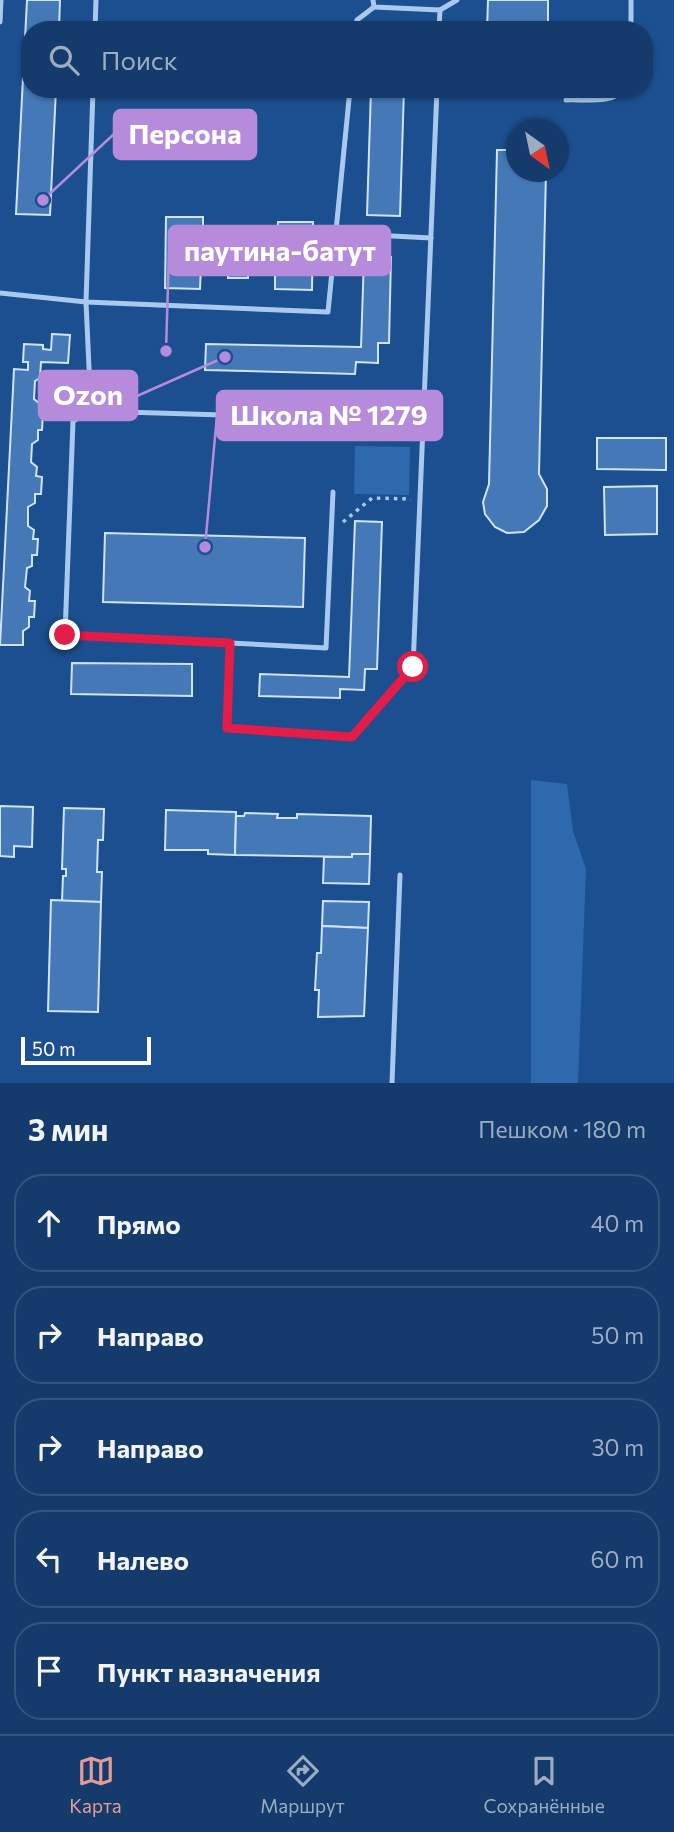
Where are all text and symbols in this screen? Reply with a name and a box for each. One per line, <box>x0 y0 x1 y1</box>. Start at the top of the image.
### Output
search box <box>21 21 653 98</box>
icon: search <box>45 41 83 79</box>
text: Поиск <box>101 44 178 75</box>
callout: Персона <box>114 110 256 159</box>
text: Персона <box>128 116 242 150</box>
north arrow <box>506 119 569 182</box>
callout: паутина-батут <box>169 226 390 275</box>
text: паутина-батут <box>184 233 376 267</box>
callout: Ozon <box>39 371 137 420</box>
text: Ozon <box>53 377 123 411</box>
callout: Школа № 1279 <box>217 391 442 440</box>
text: Школа № 1279 <box>230 397 428 431</box>
route end <box>49 619 80 650</box>
route start <box>397 651 428 682</box>
scale bar <box>21 1034 150 1066</box>
text: 50 m <box>32 1037 76 1060</box>
text: 3 мин <box>28 1110 108 1147</box>
text: Пешком · 180 m <box>478 1115 646 1143</box>
icon: ahead <box>30 1204 68 1242</box>
text: Прямо <box>97 1208 181 1239</box>
text: 40 m <box>591 1209 644 1237</box>
icon: right <box>30 1316 68 1354</box>
text: Направо <box>97 1320 204 1351</box>
text: 50 m <box>591 1321 644 1349</box>
icon: right <box>30 1428 68 1466</box>
text: Направо <box>97 1432 204 1463</box>
text: 30 m <box>591 1433 644 1461</box>
icon: left <box>30 1540 68 1578</box>
text: Налево <box>97 1544 189 1575</box>
text: 60 m <box>591 1545 644 1573</box>
icon: arrive <box>30 1652 68 1690</box>
text: Пункт назначения <box>97 1656 321 1687</box>
tab: Карта <box>69 1752 122 1817</box>
tab: Маршрут <box>260 1752 345 1817</box>
tab: Сохранённые <box>483 1752 605 1817</box>

